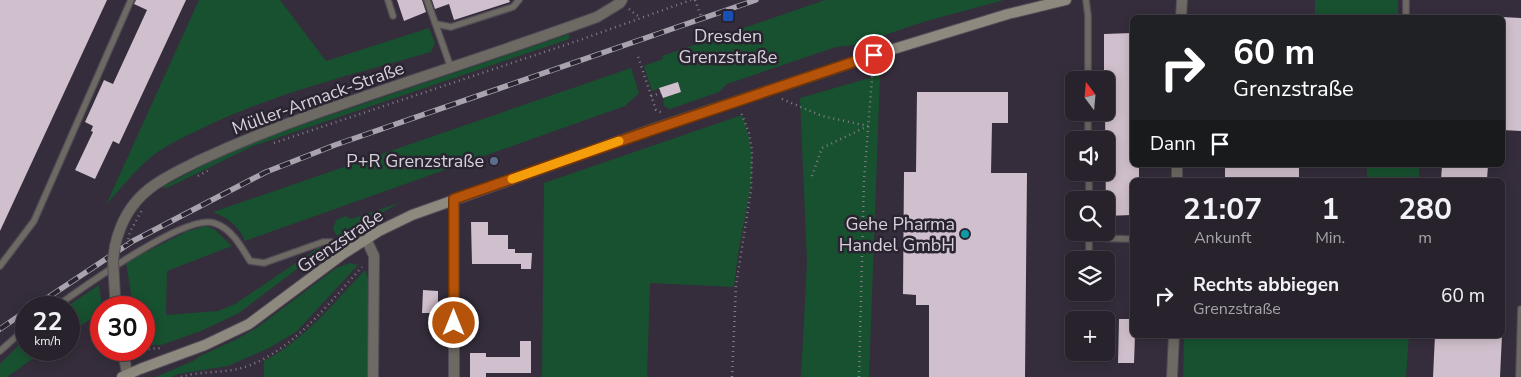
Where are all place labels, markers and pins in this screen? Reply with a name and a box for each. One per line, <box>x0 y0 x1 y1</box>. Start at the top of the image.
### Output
marker: Dresden Grenzstraße <box>721 9 735 23</box>
place label: Dresden Grenzstraße <box>679 24 777 69</box>
pin <box>853 34 895 76</box>
place label: P+R Grenzstraße <box>346 149 484 173</box>
marker: P+R Grenzstraße <box>488 155 500 167</box>
place label: Gehe Pharma Handel GmbH <box>839 212 955 257</box>
marker: Gehe Pharma Handel GmbH <box>959 228 971 240</box>

